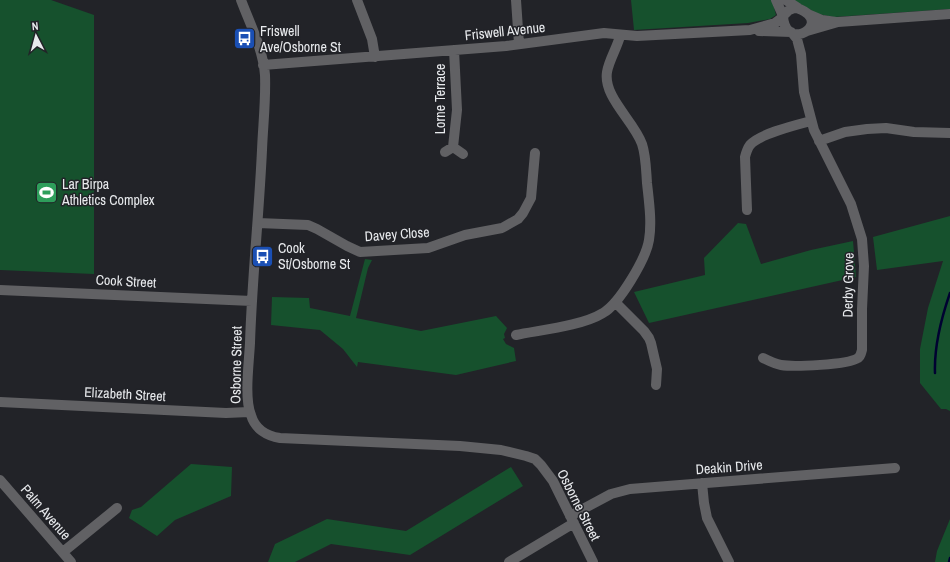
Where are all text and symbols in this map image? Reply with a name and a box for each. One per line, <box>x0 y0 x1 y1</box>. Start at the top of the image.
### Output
north arrow <box>16 16 56 56</box>
street label: Friswell Avenue <box>464 18 546 44</box>
text: N <box>31 19 39 33</box>
place label: Friswell Ave/Osborne St <box>259 22 341 56</box>
bus stop icon: Friswell Ave/Osborne St <box>231 26 257 52</box>
street label: Lorne Terrace <box>431 64 449 134</box>
place label: Lar Birpa Athletics Complex <box>61 175 155 209</box>
sports icon: Lar Birpa Athletics Complex <box>34 179 60 205</box>
street label: Davey Close <box>364 223 430 245</box>
place label: Cook St/Osborne St <box>278 239 350 273</box>
bus stop icon: Cook St/Osborne St <box>250 243 276 269</box>
street label: Derby Grove <box>838 252 858 318</box>
street label: Cook Street <box>95 270 157 292</box>
street label: Osborne Street <box>226 326 246 404</box>
street label: Elizabeth Street <box>84 383 166 405</box>
street label: Deakin Drive <box>695 456 763 478</box>
street label: Osborne Street <box>553 466 605 544</box>
street label: Palm Avenue <box>17 481 75 543</box>

